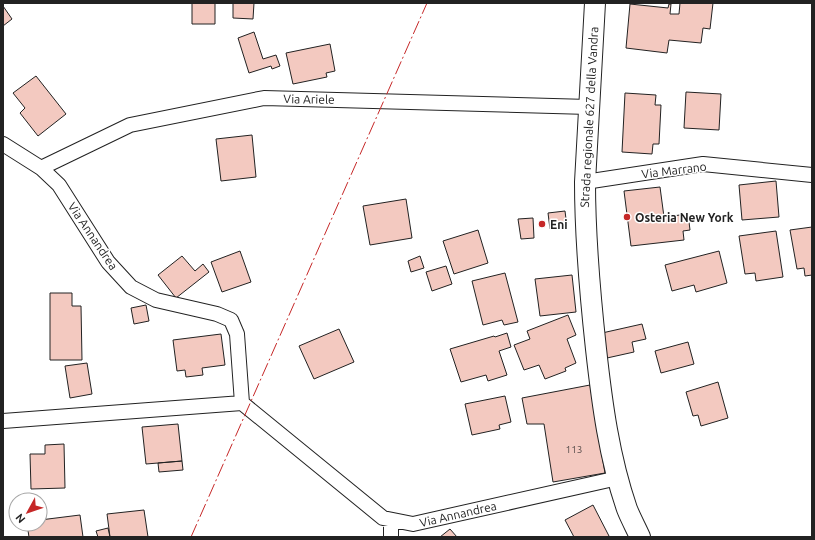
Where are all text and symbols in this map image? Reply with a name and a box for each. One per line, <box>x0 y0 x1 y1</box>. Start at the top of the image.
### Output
street label: Strada regionale 627 della Vandra <box>578 26 600 208</box>
street label: Via Ariele <box>283 92 335 106</box>
street label: Via Marrano <box>641 160 707 180</box>
street label: Via Annandrea <box>66 200 120 272</box>
place label: Osteria New York <box>635 211 734 224</box>
marker: Osteria New York <box>622 212 632 222</box>
place label: Eni <box>550 218 568 231</box>
marker: Eni <box>537 219 547 229</box>
house number: 113 <box>566 444 582 455</box>
north arrow <box>8 492 48 532</box>
street label: Via Annandrea <box>418 499 498 529</box>
text: N <box>13 511 28 525</box>

